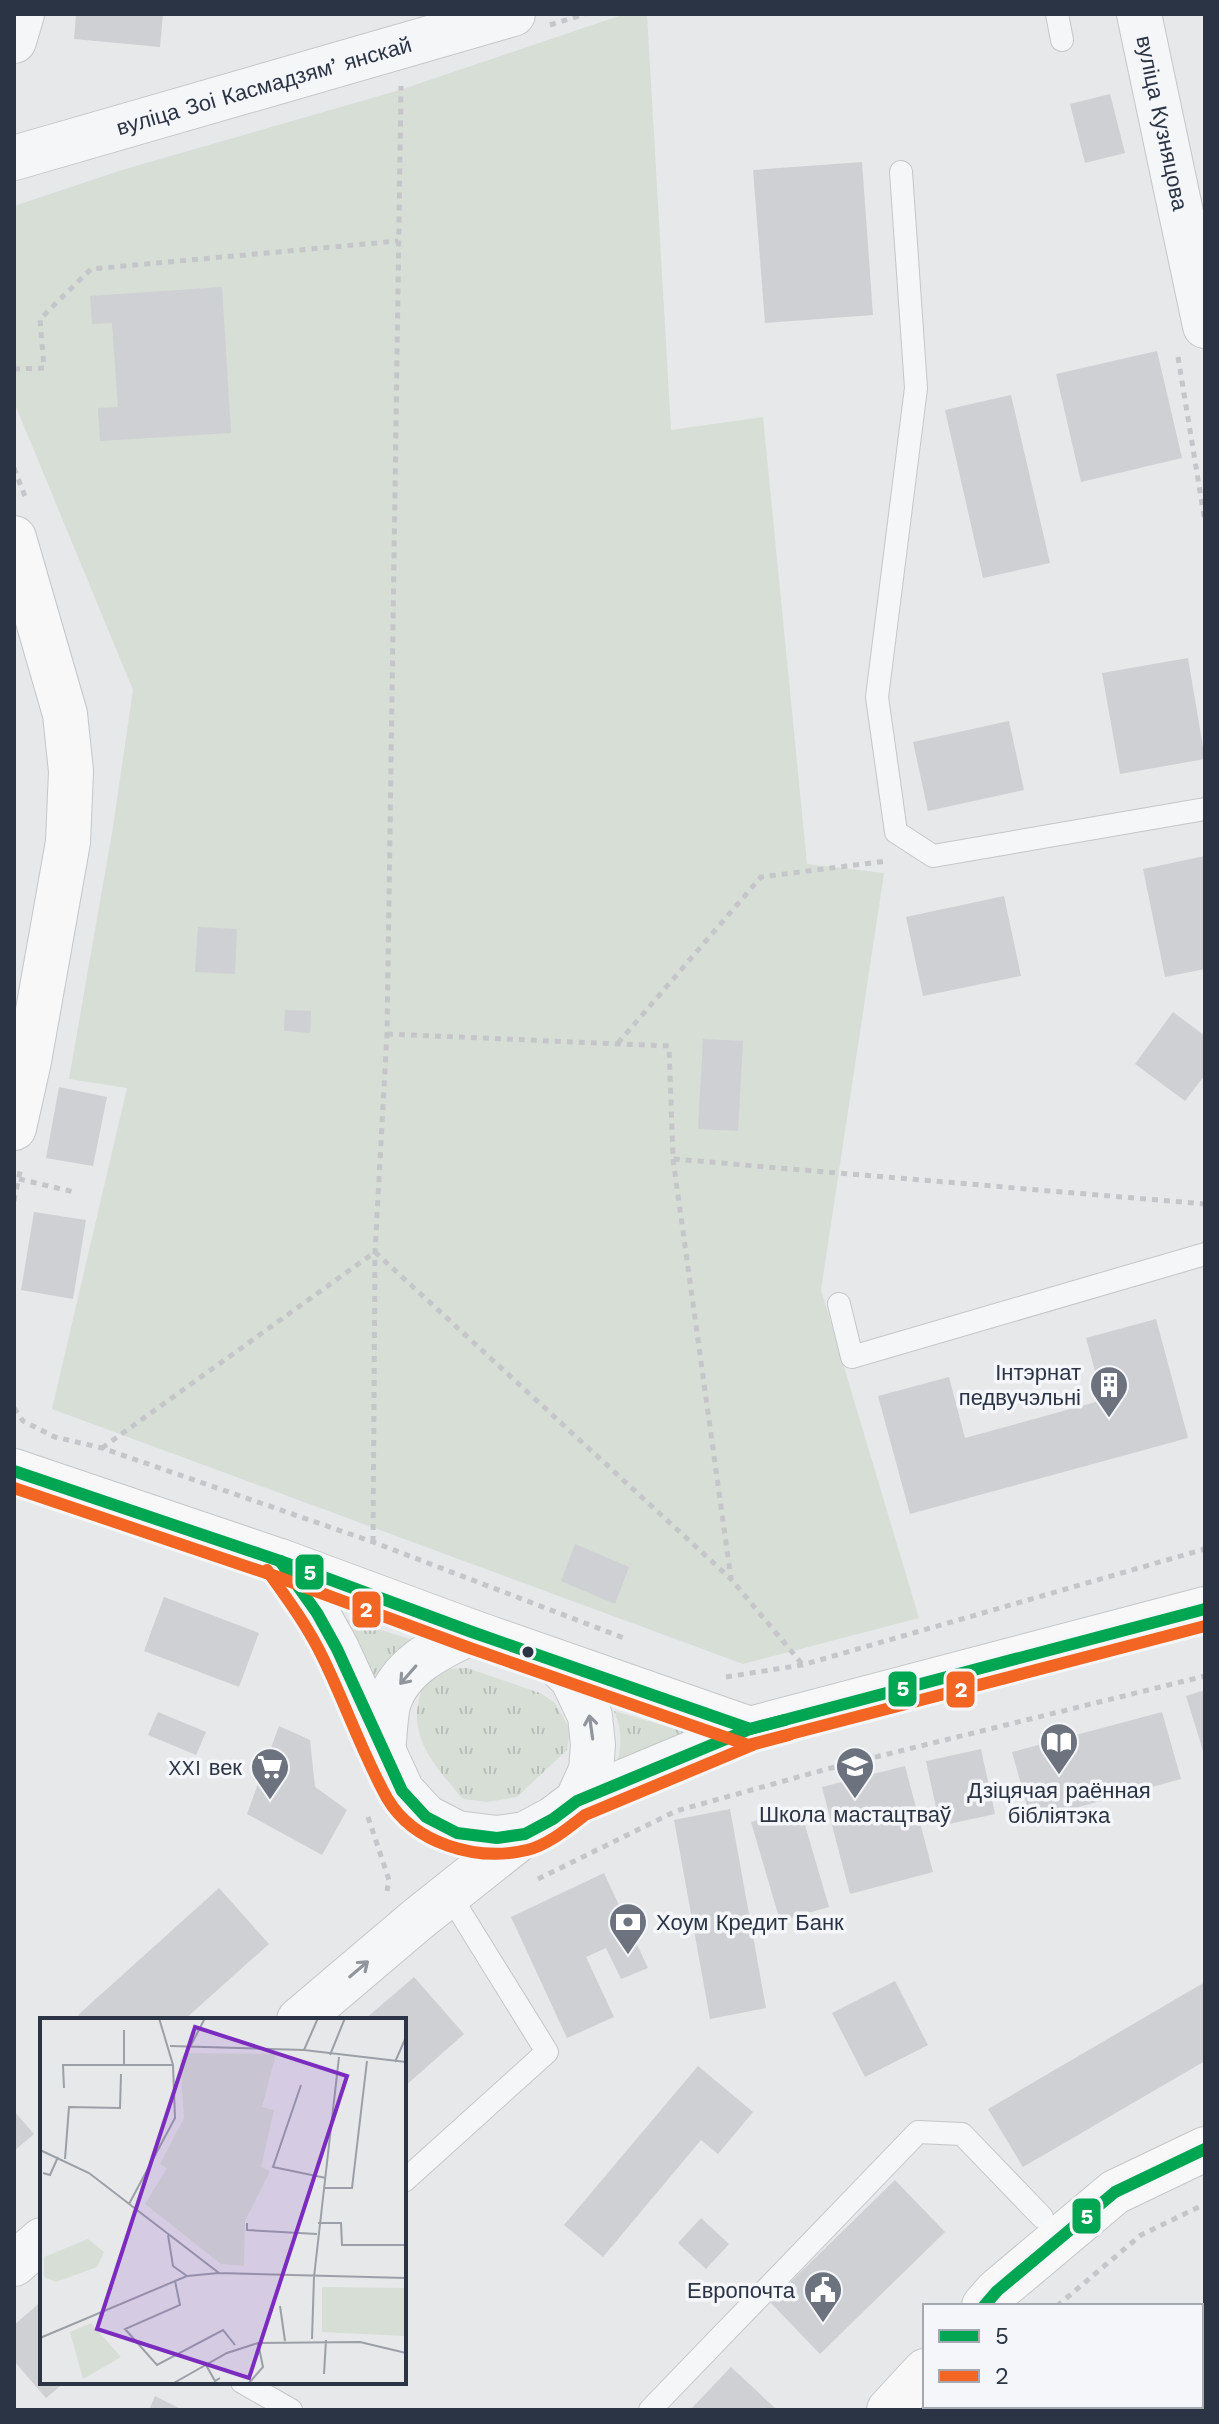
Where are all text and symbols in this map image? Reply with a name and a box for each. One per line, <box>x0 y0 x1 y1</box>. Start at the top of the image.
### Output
street label: вуліца Зоі Касмадзямʼянскай <box>113 32 415 140</box>
street label: вуліца Кузняцова <box>1131 33 1193 213</box>
place label: Інтэрнат педвучэльні <box>959 1360 1081 1410</box>
building icon: Інтэрнат педвучэльні <box>1088 1364 1130 1419</box>
line badge: 5 <box>294 1553 325 1591</box>
text: 5 <box>304 1560 316 1585</box>
line badge: 2 <box>351 1590 382 1629</box>
text: 2 <box>359 1597 373 1622</box>
unlabelled marker <box>520 1644 536 1660</box>
one-way arrow <box>399 1664 417 1684</box>
line badge: 5 <box>887 1670 918 1708</box>
line badge: 2 <box>945 1670 976 1709</box>
text: 5 <box>897 1676 909 1701</box>
text: 2 <box>954 1677 968 1702</box>
one-way arrow <box>583 1714 598 1740</box>
library icon: Дзіцячая раённая бібліятэка <box>1038 1721 1080 1776</box>
school or university icon: Школа мастацтваў <box>834 1745 876 1800</box>
supermarket icon: XXI век <box>249 1746 291 1801</box>
place label: XXI век <box>168 1755 242 1780</box>
place label: Дзіцячая раённая бібліятэка <box>967 1778 1151 1828</box>
place label: Школа мастацтваў <box>759 1802 951 1827</box>
bank icon: Хоум Кредит Банк <box>607 1901 649 1956</box>
place label: Хоум Кредит Банк <box>656 1910 844 1935</box>
one-way arrow <box>348 1960 368 1978</box>
inset map <box>40 2018 406 2384</box>
line badge: 5 <box>1071 2197 1102 2235</box>
text: 5 <box>1081 2204 1093 2229</box>
public building icon: Европочта <box>802 2269 844 2324</box>
place label: Европочта <box>687 2278 796 2303</box>
legend <box>923 2304 1203 2408</box>
text: 5 <box>995 2322 1009 2350</box>
text: 2 <box>995 2362 1009 2390</box>

